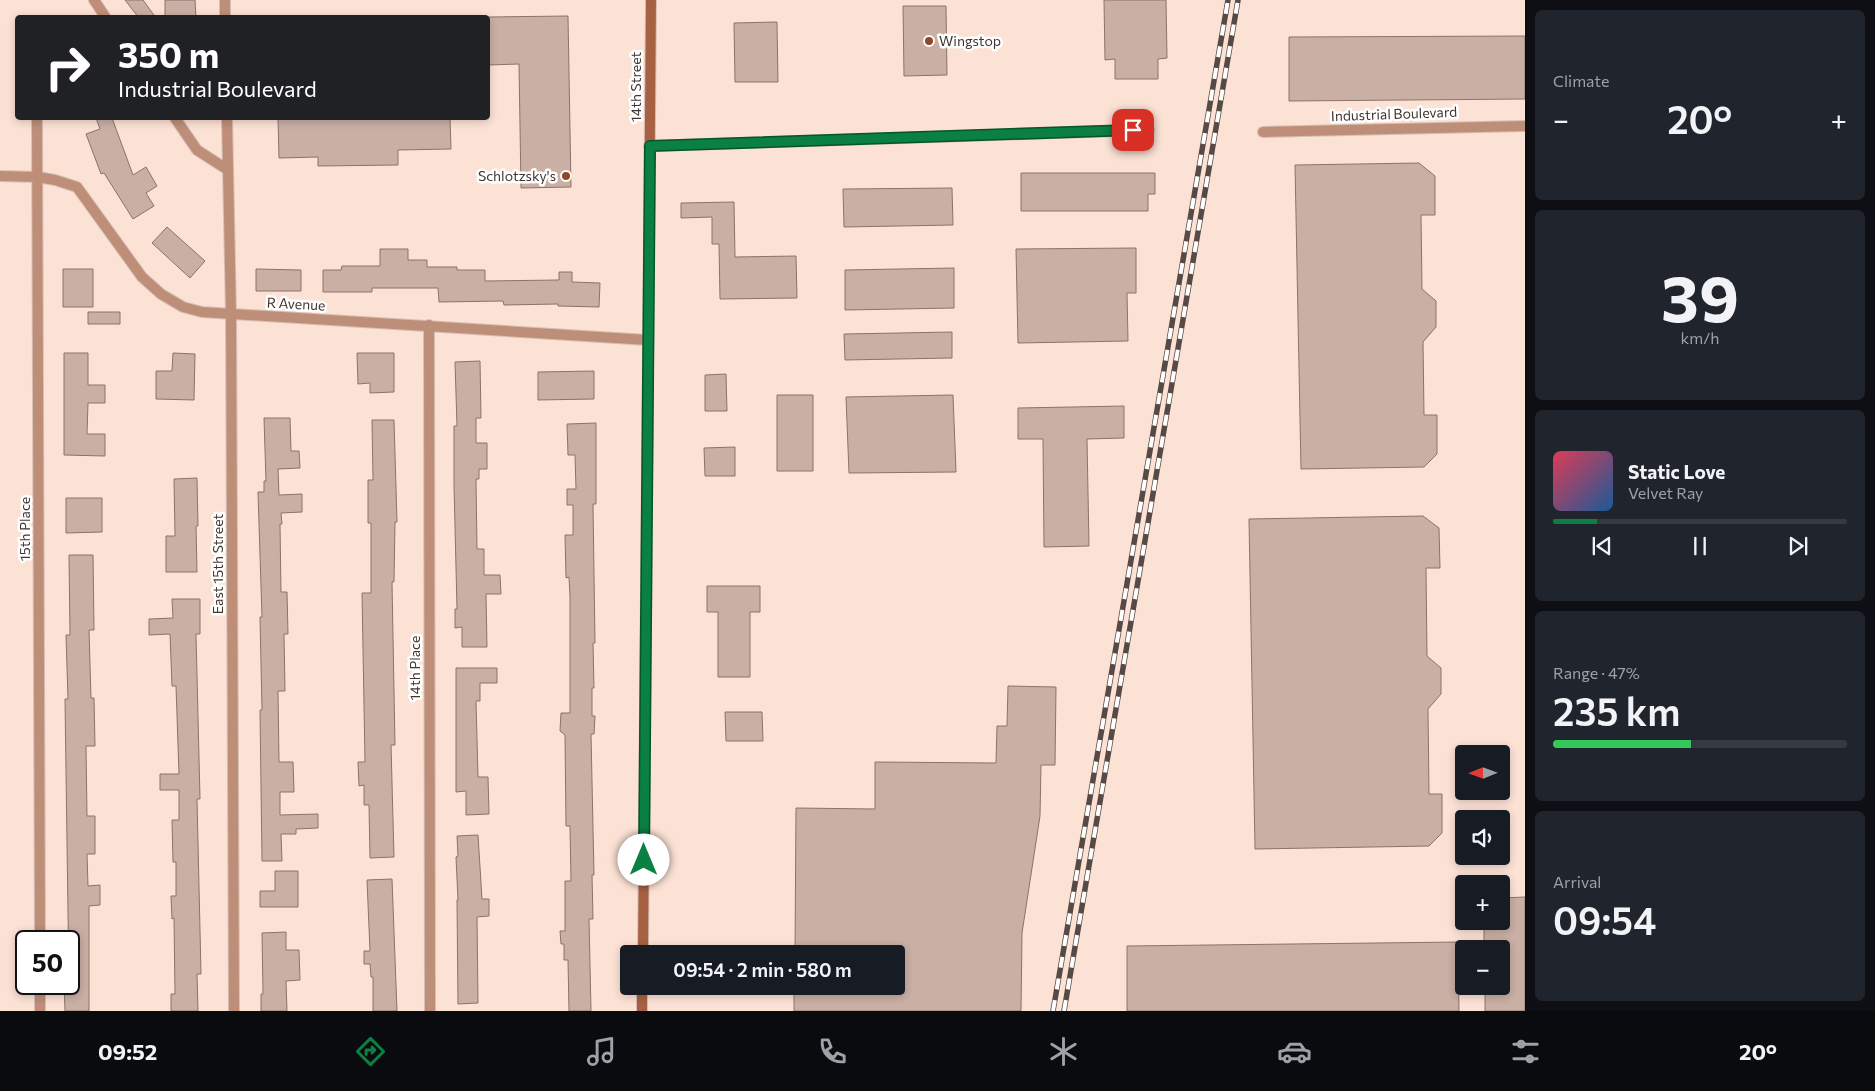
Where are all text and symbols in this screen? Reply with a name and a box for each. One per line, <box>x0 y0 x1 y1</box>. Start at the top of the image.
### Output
text: 350 m <box>118 32 219 75</box>
place label: Wingstop <box>939 32 1001 49</box>
icon: right <box>35 35 100 100</box>
marker: Wingstop <box>923 35 935 47</box>
street label: 14th Street <box>627 52 644 122</box>
text: Climate <box>1553 71 1609 90</box>
text: Industrial Boulevard <box>118 75 317 102</box>
text: 20° <box>1667 95 1732 142</box>
text: − <box>1553 102 1569 136</box>
text: + <box>1831 102 1847 136</box>
street label: Industrial Boulevard <box>1330 103 1457 124</box>
pin <box>1112 109 1154 151</box>
icon: arrive <box>1119 116 1147 144</box>
place label: Schlotzsky's <box>478 167 556 184</box>
marker: Schlotzsky's <box>560 170 572 182</box>
text: 39 <box>1661 256 1739 335</box>
street label: R Avenue <box>266 293 326 314</box>
text: km/h <box>1681 328 1719 347</box>
text: Static Love <box>1628 460 1725 483</box>
text: Velvet Ray <box>1628 483 1703 502</box>
street label: 15th Place <box>16 497 33 561</box>
street label: East 15th Street <box>209 514 226 614</box>
icon: previous <box>1588 532 1616 560</box>
icon: pause <box>1686 532 1714 560</box>
icon: next <box>1784 532 1812 560</box>
street label: 14th Place <box>406 636 423 700</box>
text: Range · 47% <box>1553 663 1640 682</box>
text: 235 km <box>1553 687 1680 734</box>
north arrow <box>1455 745 1510 800</box>
map controls <box>1455 745 1510 995</box>
button: sound <box>1455 810 1510 865</box>
position arrow <box>617 833 669 885</box>
text: Arrival <box>1553 872 1601 891</box>
button: + <box>1455 875 1510 930</box>
text: 09:54 <box>1553 896 1656 943</box>
speed limit sign: 50 <box>15 930 80 995</box>
button: − <box>1455 940 1510 995</box>
text: 09:54 · 2 min · 580 m <box>673 958 852 981</box>
icon: directions <box>353 1034 388 1069</box>
icon: music <box>584 1034 619 1069</box>
icon: phone <box>815 1034 850 1069</box>
icon: climate <box>1046 1034 1081 1069</box>
icon: car <box>1277 1034 1312 1069</box>
icon: filters <box>1508 1034 1543 1069</box>
text: 09:52 <box>98 1038 157 1065</box>
text: 20° <box>1739 1038 1777 1065</box>

